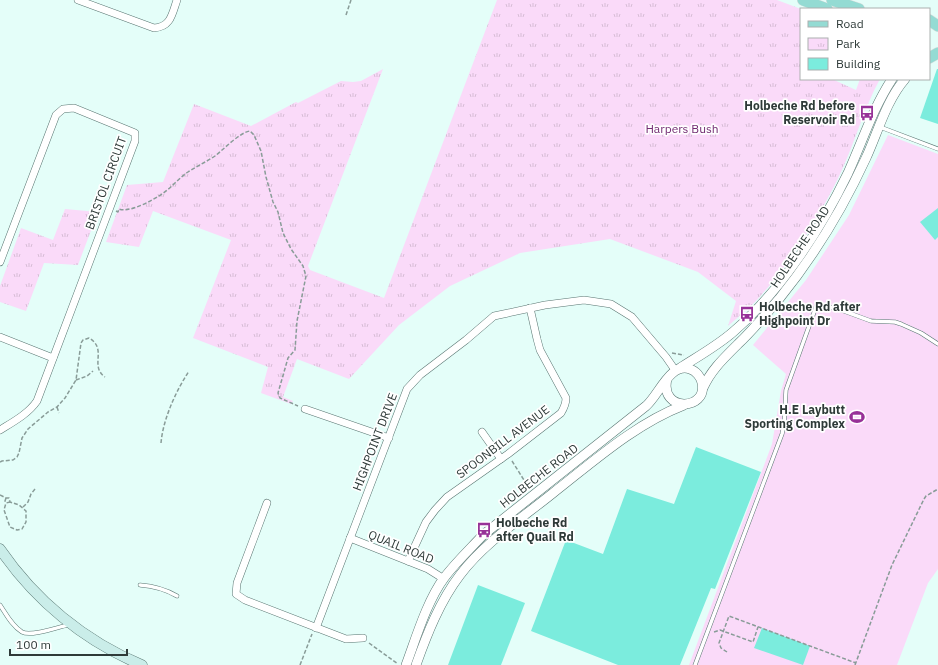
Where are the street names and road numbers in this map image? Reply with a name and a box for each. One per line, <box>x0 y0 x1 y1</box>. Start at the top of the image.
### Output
street label: BRISTOL CIRCUIT <box>82 134 129 231</box>
street label: HOLBECHE ROAD <box>767 203 832 290</box>
street label: HIGHPOINT DRIVE <box>349 391 400 493</box>
street label: SPOONBILL AVENUE <box>453 402 552 481</box>
street label: HOLBECHE ROAD <box>497 440 581 511</box>
street label: QUAIL ROAD <box>366 527 436 566</box>

